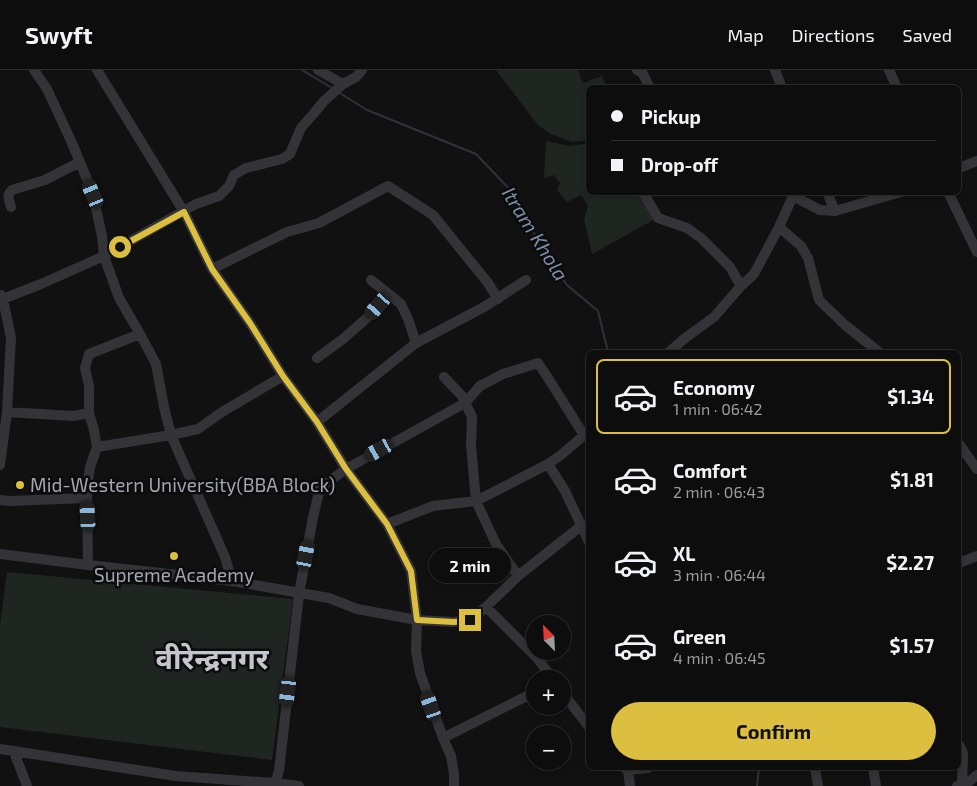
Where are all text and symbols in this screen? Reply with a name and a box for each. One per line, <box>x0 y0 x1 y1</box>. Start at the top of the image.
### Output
text: Swyft <box>25 20 93 49</box>
text: Map <box>727 24 764 46</box>
text: Directions <box>792 24 875 46</box>
text: Saved <box>903 24 952 46</box>
text: Pickup <box>641 105 701 128</box>
text: Drop-off <box>641 153 718 176</box>
car <box>80 177 105 211</box>
water label: Itram Khola <box>498 182 574 285</box>
route start <box>109 236 131 258</box>
car <box>362 290 393 322</box>
icon: car <box>613 374 658 419</box>
text: Economy <box>673 376 755 399</box>
text: $1.34 <box>887 385 934 408</box>
text: 1 min · 06:42 <box>673 399 763 418</box>
car <box>362 436 395 464</box>
icon: car <box>613 457 658 502</box>
text: Comfort <box>673 459 747 482</box>
text: $1.81 <box>890 468 934 491</box>
place label: Mid-Western University(BBA Block) <box>30 473 335 496</box>
marker: Mid-Western University(BBA Block) <box>14 479 26 491</box>
text: 2 min · 06:43 <box>673 482 765 501</box>
car <box>79 501 96 531</box>
car <box>295 539 316 571</box>
icon: car <box>613 540 658 585</box>
text: XL <box>673 542 695 565</box>
callout: 2 min <box>429 548 511 582</box>
marker: Supreme Academy <box>168 550 180 562</box>
text: $2.27 <box>886 551 934 574</box>
text: 2 min <box>450 556 490 575</box>
place label: Supreme Academy <box>94 563 254 586</box>
text: 3 min · 06:44 <box>673 565 766 584</box>
route end <box>459 609 481 631</box>
north arrow <box>526 615 571 660</box>
map controls <box>526 615 571 770</box>
icon: car <box>613 623 658 668</box>
text: Green <box>673 625 726 648</box>
text: $1.57 <box>890 634 934 657</box>
district label: वीरेन्द्रनगर <box>155 640 270 675</box>
text: 4 min · 06:45 <box>673 648 766 667</box>
button: + <box>526 670 571 715</box>
car <box>278 676 297 708</box>
car <box>419 689 442 723</box>
button: Confirm <box>611 702 936 760</box>
button: − <box>526 725 571 770</box>

